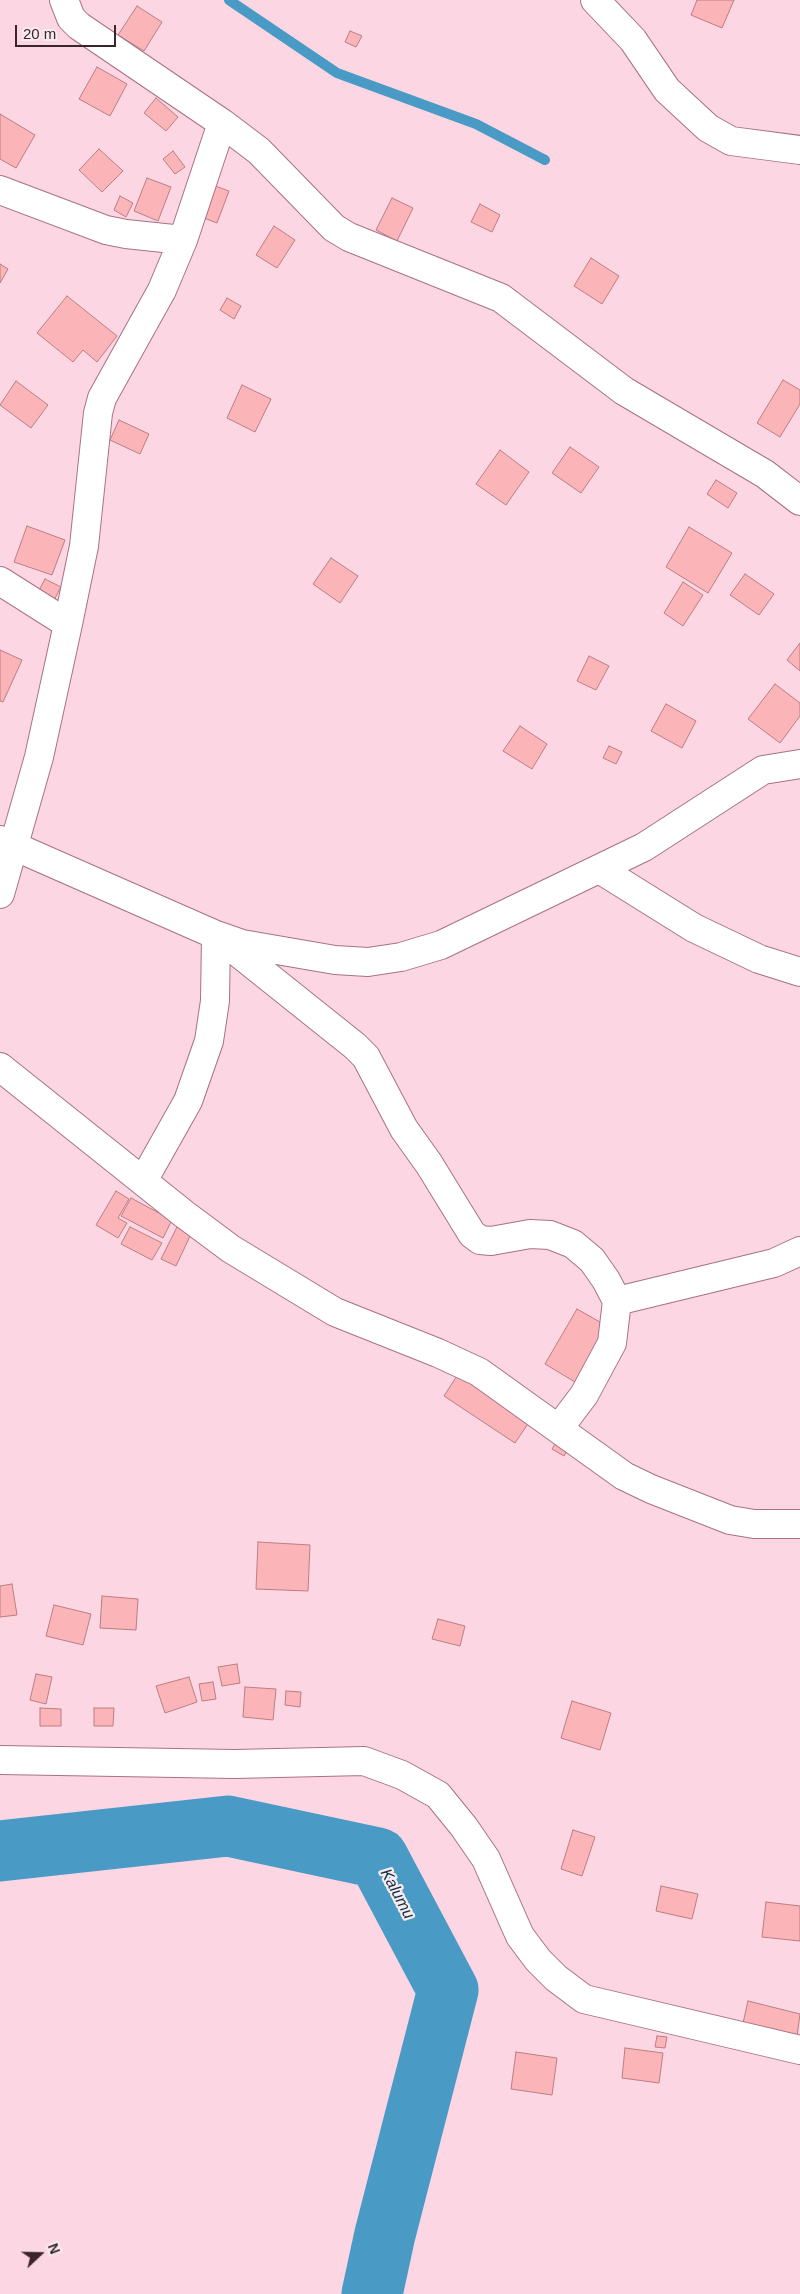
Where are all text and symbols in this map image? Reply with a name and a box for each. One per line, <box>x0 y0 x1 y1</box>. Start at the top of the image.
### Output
scale bar <box>18 15 119 47</box>
text: 20 m <box>23 25 56 42</box>
water label: Kalumu <box>376 1866 418 1922</box>
north arrow <box>15 2229 65 2279</box>
text: N <box>45 2241 63 2256</box>

